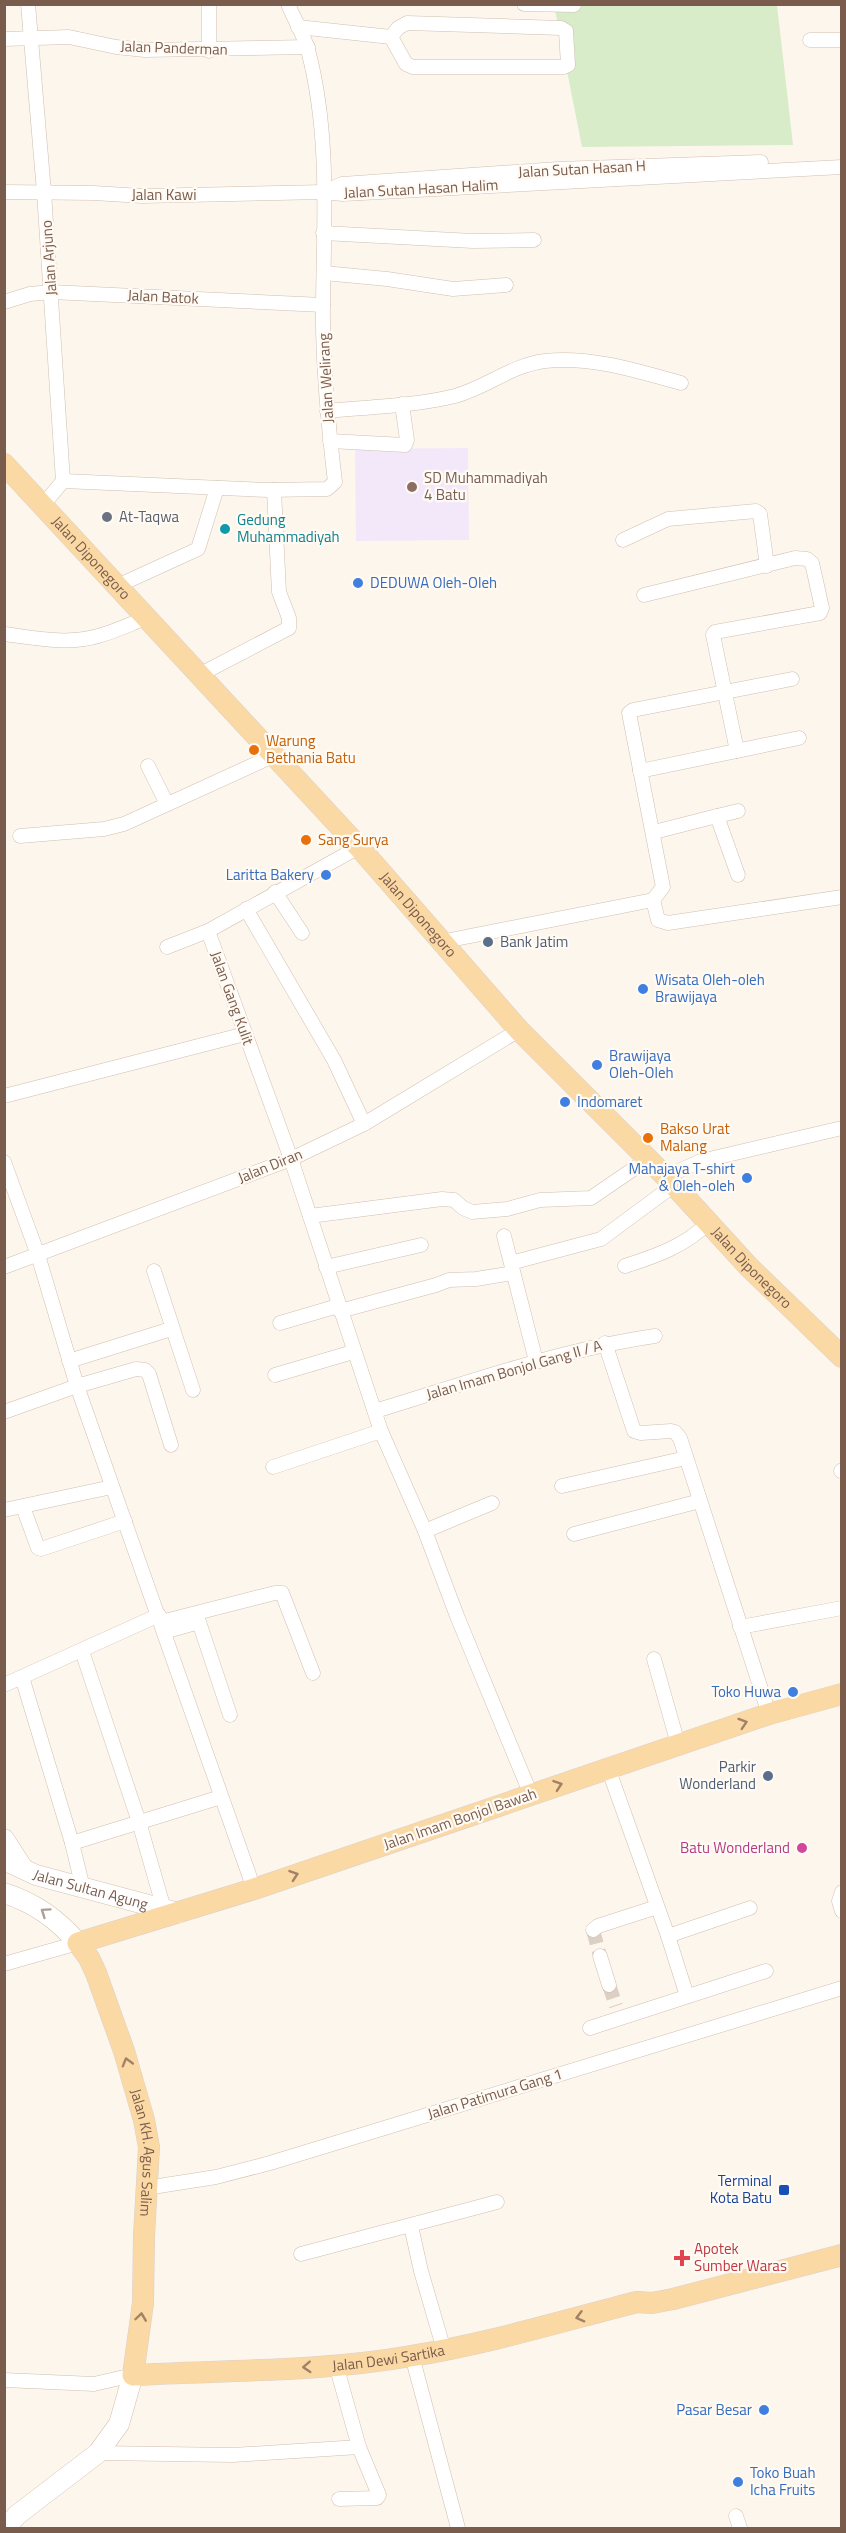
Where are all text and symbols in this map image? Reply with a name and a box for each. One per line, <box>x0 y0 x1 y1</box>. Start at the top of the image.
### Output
street label: Jalan Panderman <box>120 34 228 61</box>
street label: Jalan Sutan Hasan H <box>517 154 647 183</box>
street label: Jalan Sutan Hasan Halim <box>343 173 499 204</box>
street label: Jalan Kawi <box>132 183 196 206</box>
street label: Jalan Arjuno <box>34 219 63 297</box>
street label: Jalan Batok <box>127 283 199 310</box>
street label: Jalan Welirang <box>312 332 339 424</box>
place label: SD Muhammadiyah 4 Batu <box>424 466 548 506</box>
marker: SD Muhammadiyah 4 Batu <box>405 480 419 494</box>
place label: At-Taqwa <box>119 505 180 528</box>
place label: Gedung Muhammadiyah <box>237 508 340 548</box>
street label: Jalan Diponegoro <box>46 510 136 605</box>
marker: At-Taqwa <box>100 510 114 524</box>
marker: Gedung Muhammadiyah <box>218 522 232 536</box>
place label: DEDUWA Oleh-Oleh <box>370 571 497 594</box>
marker: DEDUWA Oleh-Oleh <box>351 576 365 590</box>
place label: Warung Bethania Batu <box>266 729 356 769</box>
marker: Warung Bethania Batu <box>247 743 261 757</box>
place label: Sang Surya <box>318 828 389 851</box>
marker: Sang Surya <box>299 833 313 847</box>
place label: Laritta Bakery <box>226 863 314 886</box>
street label: Jalan Diponegoro <box>375 866 462 962</box>
marker: Laritta Bakery <box>319 868 333 882</box>
place label: Bank Jatim <box>500 930 568 953</box>
marker: Bank Jatim <box>481 935 495 949</box>
street label: Jalan Gang Kulit <box>205 948 260 1049</box>
place label: Wisata Oleh-oleh Brawijaya <box>655 968 765 1008</box>
marker: Wisata Oleh-oleh Brawijaya <box>636 982 650 996</box>
place label: Brawijaya Oleh-Oleh <box>609 1044 674 1084</box>
marker: Brawijaya Oleh-Oleh <box>590 1058 604 1072</box>
place label: Indomaret <box>577 1090 643 1113</box>
marker: Indomaret <box>558 1095 572 1109</box>
place label: Bakso Urat Malang <box>660 1117 731 1157</box>
marker: Bakso Urat Malang <box>641 1131 655 1145</box>
street label: Jalan Diran <box>234 1142 306 1189</box>
place label: Mahajaya T-shirt & Oleh-oleh <box>628 1157 736 1197</box>
marker: Mahajaya T-shirt & Oleh-oleh <box>740 1171 754 1185</box>
street label: Jalan Diponegoro <box>706 1221 798 1314</box>
street label: Jalan Imam Bonjol Gang II / A <box>423 1333 604 1406</box>
place label: Toko Huwa <box>711 1680 781 1703</box>
marker: Toko Huwa <box>786 1685 800 1699</box>
one-way arrow <box>737 1718 748 1730</box>
place label: Parkir Wonderland <box>679 1755 756 1795</box>
marker: Parkir Wonderland <box>761 1769 775 1783</box>
one-way arrow <box>552 1780 563 1793</box>
street label: Jalan Imam Bonjol Bawah <box>380 1782 540 1856</box>
place label: Batu Wonderland <box>680 1836 790 1859</box>
marker: Batu Wonderland <box>795 1841 809 1855</box>
street label: Jalan Sultan Agung <box>29 1863 151 1916</box>
one-way arrow <box>288 1870 299 1883</box>
one-way arrow <box>41 1908 52 1919</box>
one-way arrow <box>122 2057 134 2068</box>
street label: Jalan Patimura Gang 1 <box>425 2062 565 2125</box>
street label: Jalan KH. Agus Salim <box>124 2086 161 2217</box>
place label: Terminal Kota Batu <box>710 2169 772 2209</box>
marker: Terminal Kota Batu <box>777 2183 791 2197</box>
place label: Apotek Sumber Waras <box>694 2237 787 2277</box>
marker: Apotek Sumber Waras <box>675 2251 689 2265</box>
one-way arrow <box>575 2309 585 2322</box>
one-way arrow <box>134 2312 147 2321</box>
street label: Jalan Dewi Sartika <box>331 2338 447 2377</box>
one-way arrow <box>302 2360 311 2373</box>
place label: Pasar Besar <box>676 2398 752 2421</box>
marker: Pasar Besar <box>757 2403 771 2417</box>
place label: Toko Buah Icha Fruits <box>750 2461 815 2501</box>
marker: Toko Buah Icha Fruits <box>731 2475 745 2489</box>

